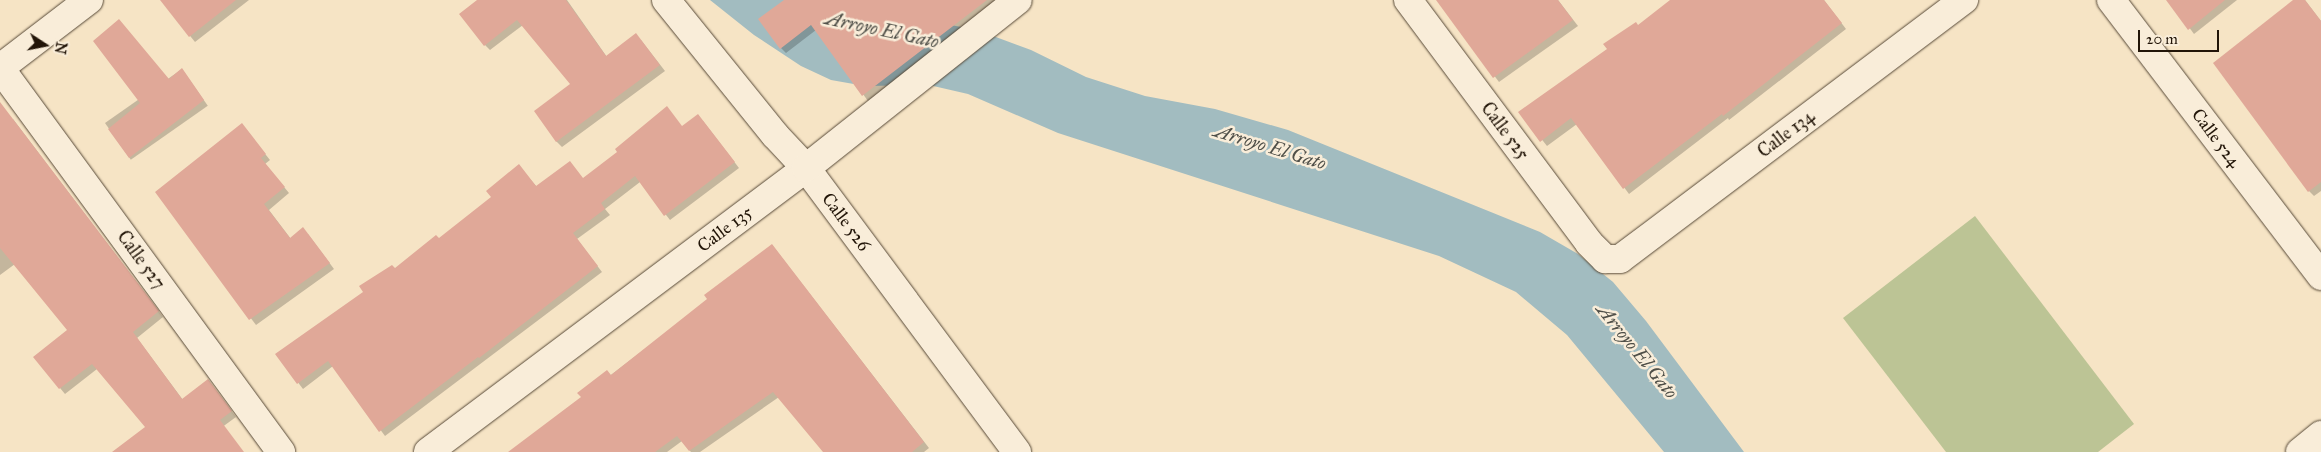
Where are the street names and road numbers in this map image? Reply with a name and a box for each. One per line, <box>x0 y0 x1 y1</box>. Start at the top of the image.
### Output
street label: Calle 525 <box>1476 98 1534 164</box>
street label: Calle 524 <box>2187 104 2245 172</box>
street label: Calle 134 <box>1753 106 1819 162</box>
street label: Calle 526 <box>817 189 875 255</box>
street label: Calle 135 <box>693 201 757 257</box>
street label: Calle 527 <box>112 226 170 294</box>

